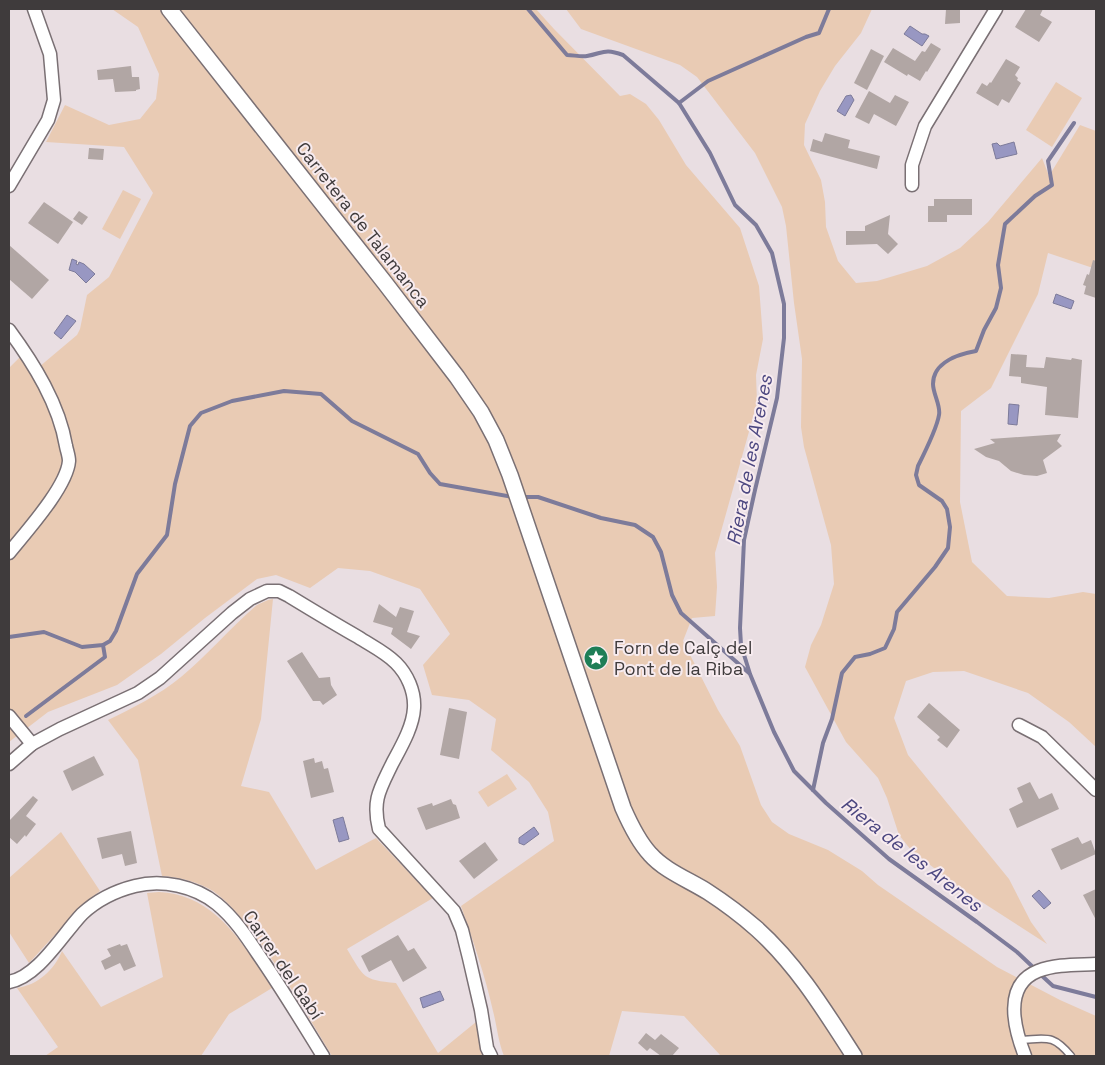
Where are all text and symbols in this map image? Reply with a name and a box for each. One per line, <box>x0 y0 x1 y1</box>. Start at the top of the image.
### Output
street label: Carretera de Talamanca <box>292 137 435 312</box>
water label: Riera de les Arenes <box>721 372 778 547</box>
place label: Forn de Calç del Pont de la Riba <box>614 636 752 680</box>
place icon: Forn de Calç del Pont de la Riba <box>583 645 609 671</box>
water label: Riera de les Arenes <box>836 791 988 918</box>
street label: Carrer del Gabí <box>238 906 329 1024</box>

